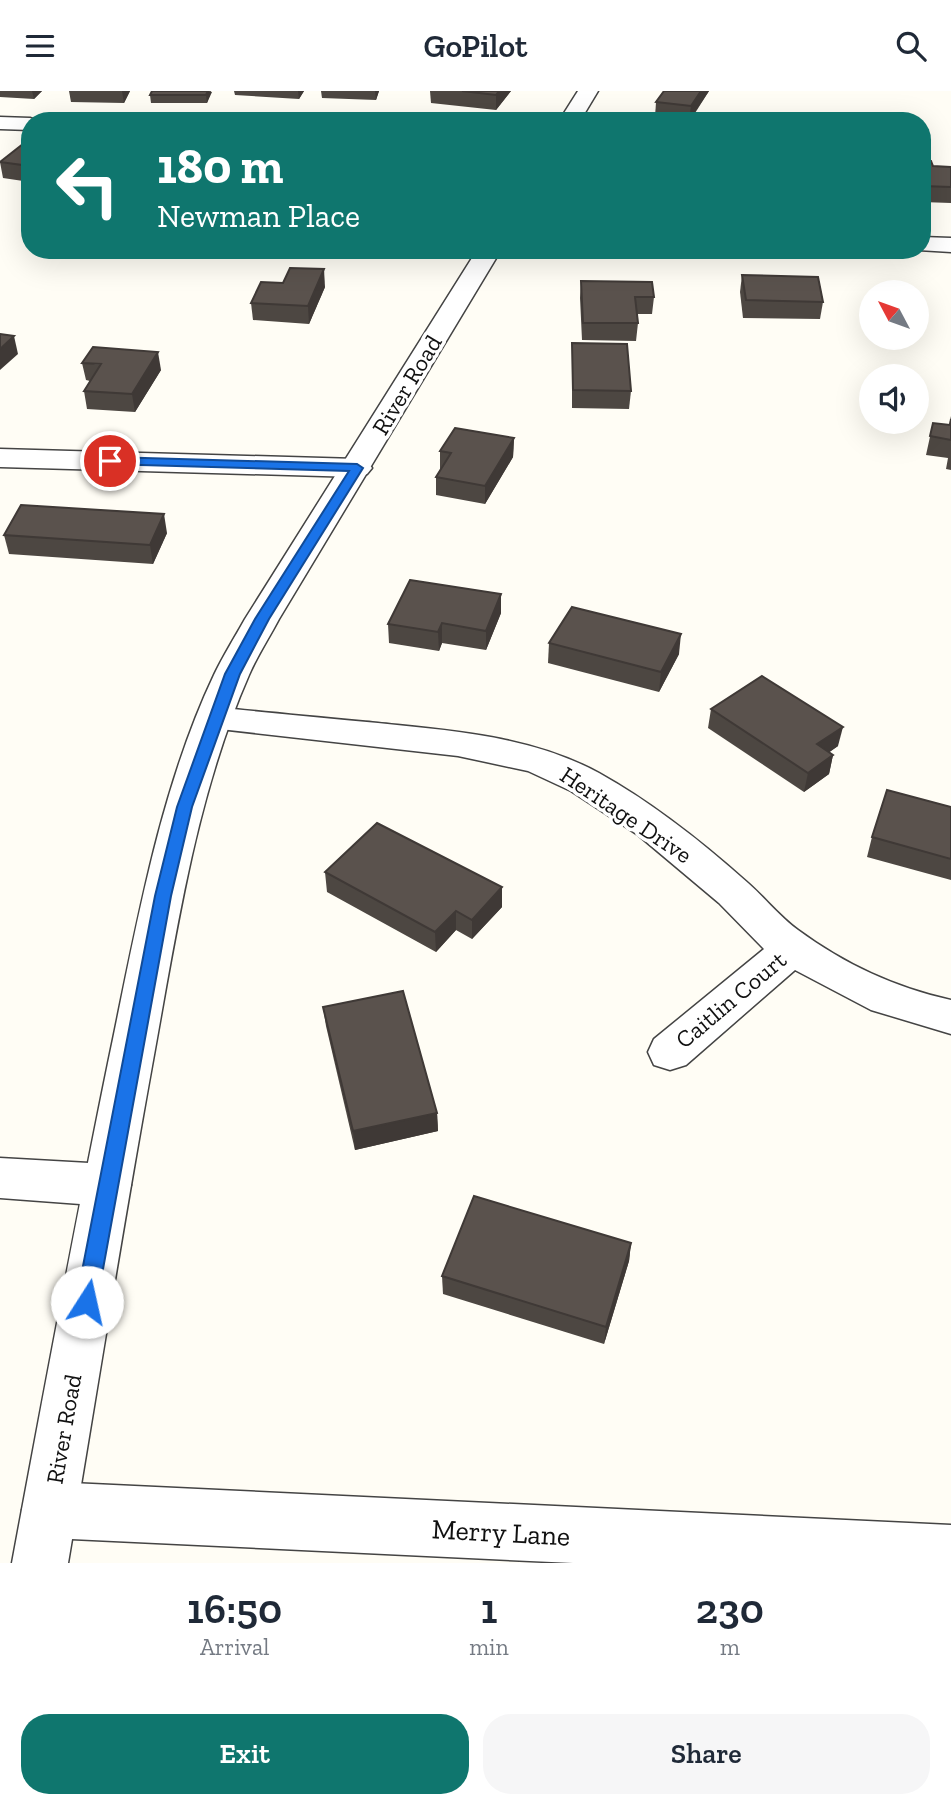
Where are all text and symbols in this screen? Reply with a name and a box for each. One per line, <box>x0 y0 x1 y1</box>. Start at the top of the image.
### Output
icon: menu <box>21 27 59 65</box>
text: GoPilot <box>424 27 527 65</box>
icon: search <box>892 27 930 65</box>
text: 180 m <box>157 137 284 196</box>
icon: left <box>42 140 133 231</box>
text: Newman Place <box>157 197 360 235</box>
north arrow <box>859 280 929 350</box>
map controls <box>859 280 929 434</box>
street label: River Road <box>366 330 448 440</box>
button: sound <box>859 364 929 434</box>
pin <box>80 431 140 491</box>
icon: arrive <box>91 442 129 480</box>
street label: Heritage Drive <box>555 760 698 869</box>
street label: Caitlin Court <box>670 945 792 1054</box>
position arrow <box>50 1265 124 1339</box>
street label: River Road <box>40 1372 87 1486</box>
street label: Merry Lane <box>431 1512 571 1553</box>
text: 16:50 <box>187 1583 282 1634</box>
text: 1 <box>481 1583 497 1634</box>
text: 230 <box>696 1583 764 1634</box>
text: Arrival <box>200 1633 269 1661</box>
text: min <box>469 1633 509 1661</box>
text: m <box>720 1633 740 1661</box>
button: Exit <box>21 1714 469 1794</box>
button: Share <box>483 1714 930 1794</box>

